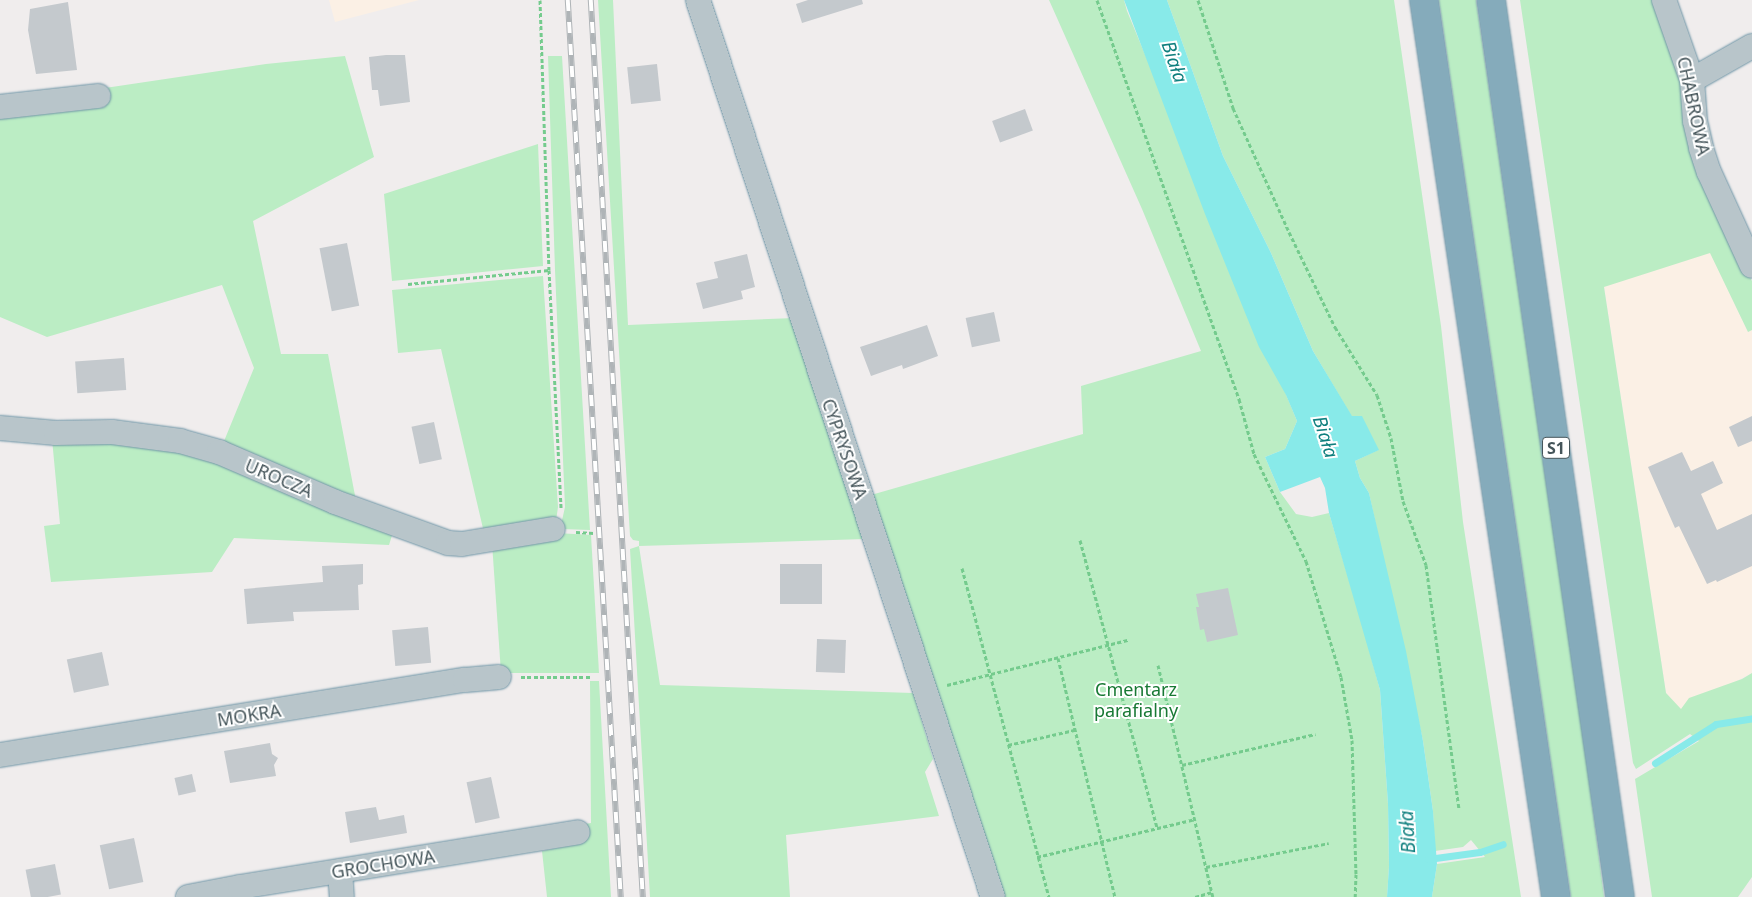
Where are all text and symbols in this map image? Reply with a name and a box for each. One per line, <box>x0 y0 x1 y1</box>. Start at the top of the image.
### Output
water label: Biała <box>1156 38 1192 86</box>
street label: CHABROWA <box>1673 55 1715 157</box>
street label: CYPRYSOWA <box>818 396 872 502</box>
water label: Biała <box>1308 413 1342 461</box>
road number: S1 <box>1541 434 1571 462</box>
street label: UROCZA <box>242 454 316 502</box>
park label: Cmentarz parafialny <box>1094 679 1178 722</box>
street label: MOKRA <box>216 699 282 731</box>
water label: Biała <box>1395 810 1421 854</box>
street label: GROCHOWA <box>330 845 436 883</box>

